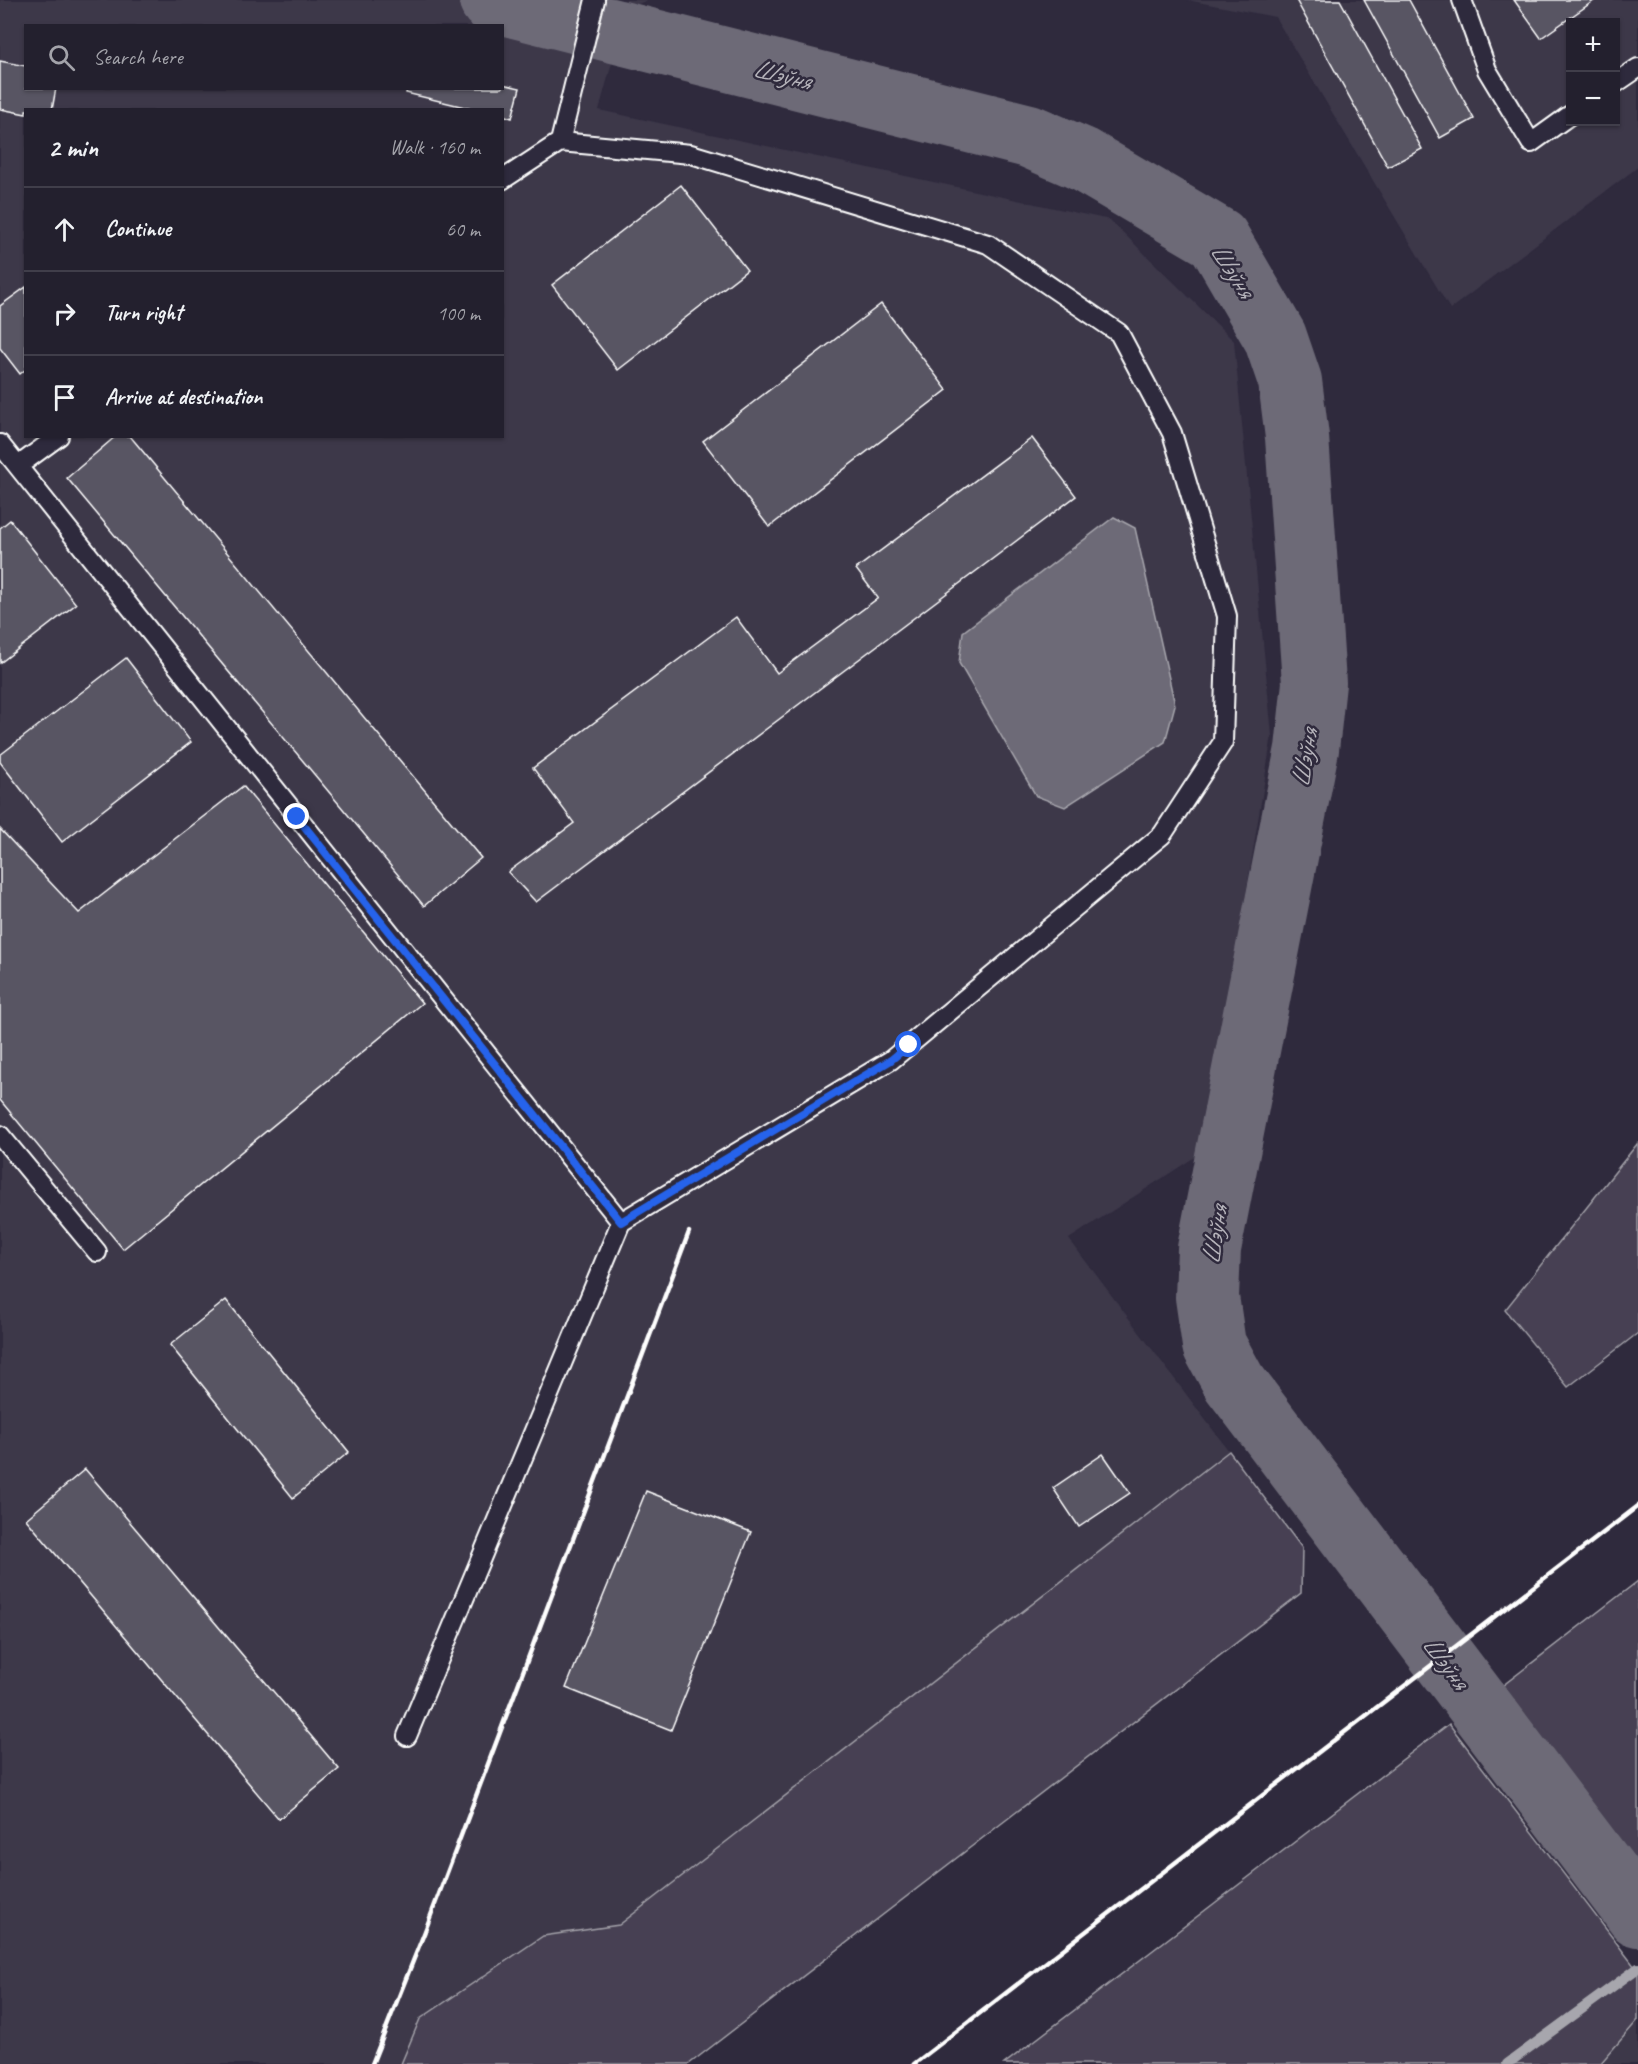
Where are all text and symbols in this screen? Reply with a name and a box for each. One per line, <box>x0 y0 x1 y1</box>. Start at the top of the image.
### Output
map controls <box>1566 18 1620 126</box>
button: + <box>1566 18 1620 72</box>
search box <box>24 24 504 90</box>
icon: search <box>45 41 78 74</box>
text: Search here <box>93 43 183 71</box>
water label: Шэўня <box>749 51 818 98</box>
button: − <box>1566 72 1620 126</box>
text: 2 min <box>48 131 98 164</box>
text: Walk · 160 m <box>390 135 480 160</box>
icon: ahead <box>48 213 81 246</box>
text: Continue <box>105 215 171 243</box>
text: 60 m <box>446 217 480 242</box>
water label: Шэўня <box>1203 237 1264 307</box>
icon: right <box>48 297 81 330</box>
text: Turn right <box>105 299 182 327</box>
text: 100 m <box>437 301 480 326</box>
icon: arrive <box>48 381 81 414</box>
text: Arrive at destination <box>105 383 262 411</box>
water label: Шэўня <box>1284 723 1326 790</box>
route end <box>283 803 309 829</box>
route start <box>895 1031 921 1057</box>
water label: Шэўня <box>1194 1200 1235 1266</box>
water label: Шэўня <box>1415 1629 1479 1698</box>

